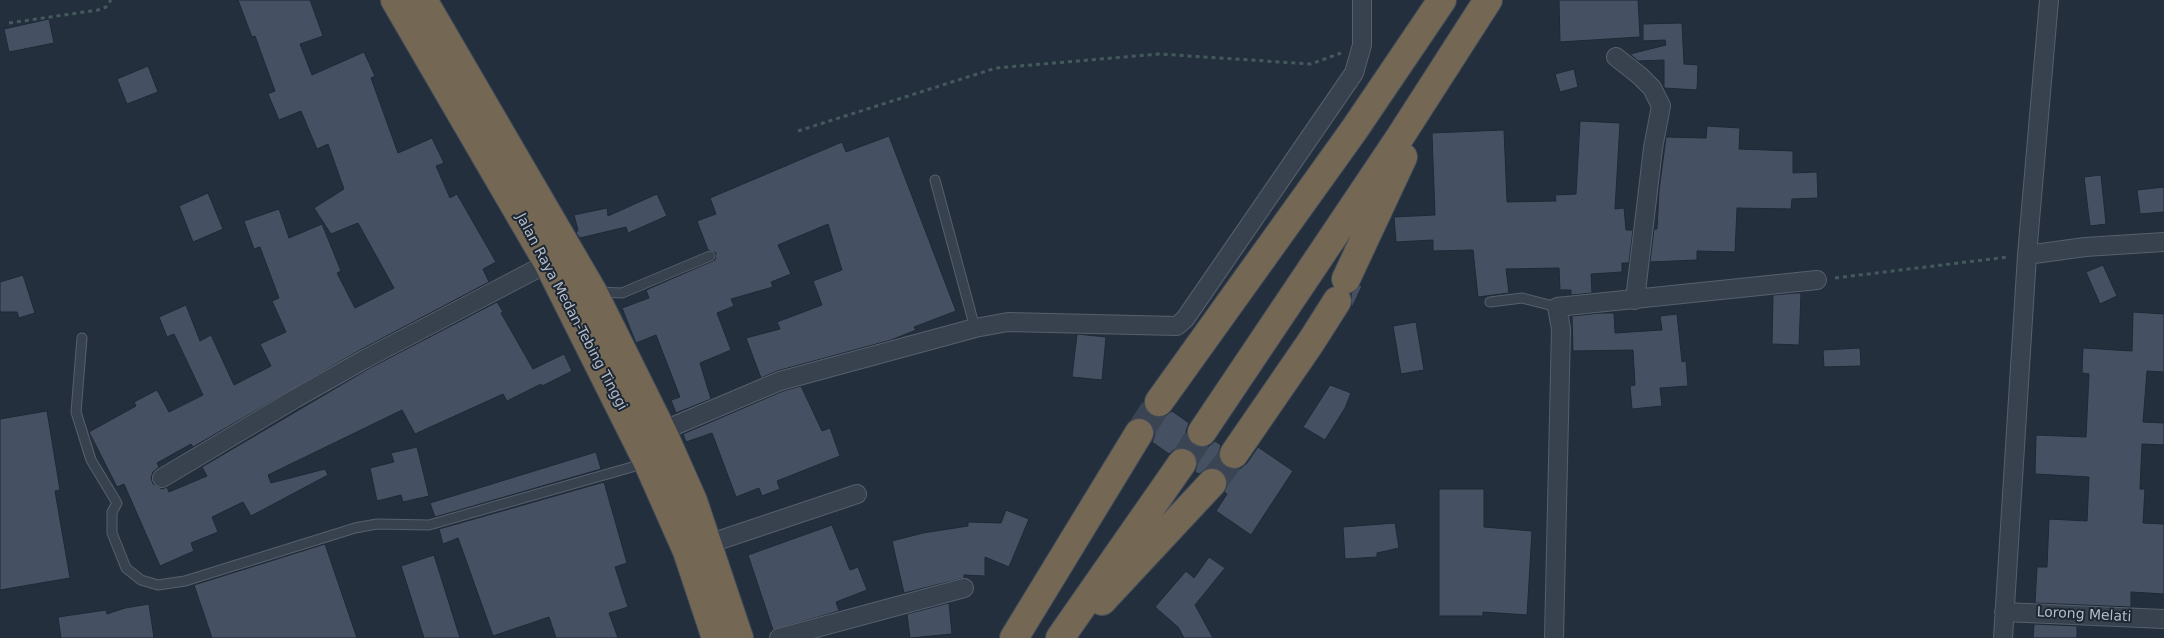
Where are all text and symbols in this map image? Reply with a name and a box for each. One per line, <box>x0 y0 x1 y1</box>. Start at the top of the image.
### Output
street label: Jalan Raya Medan-Tebing Tinggi <box>512 211 630 413</box>
street label: Lorong Melati <box>2036 604 2132 626</box>

